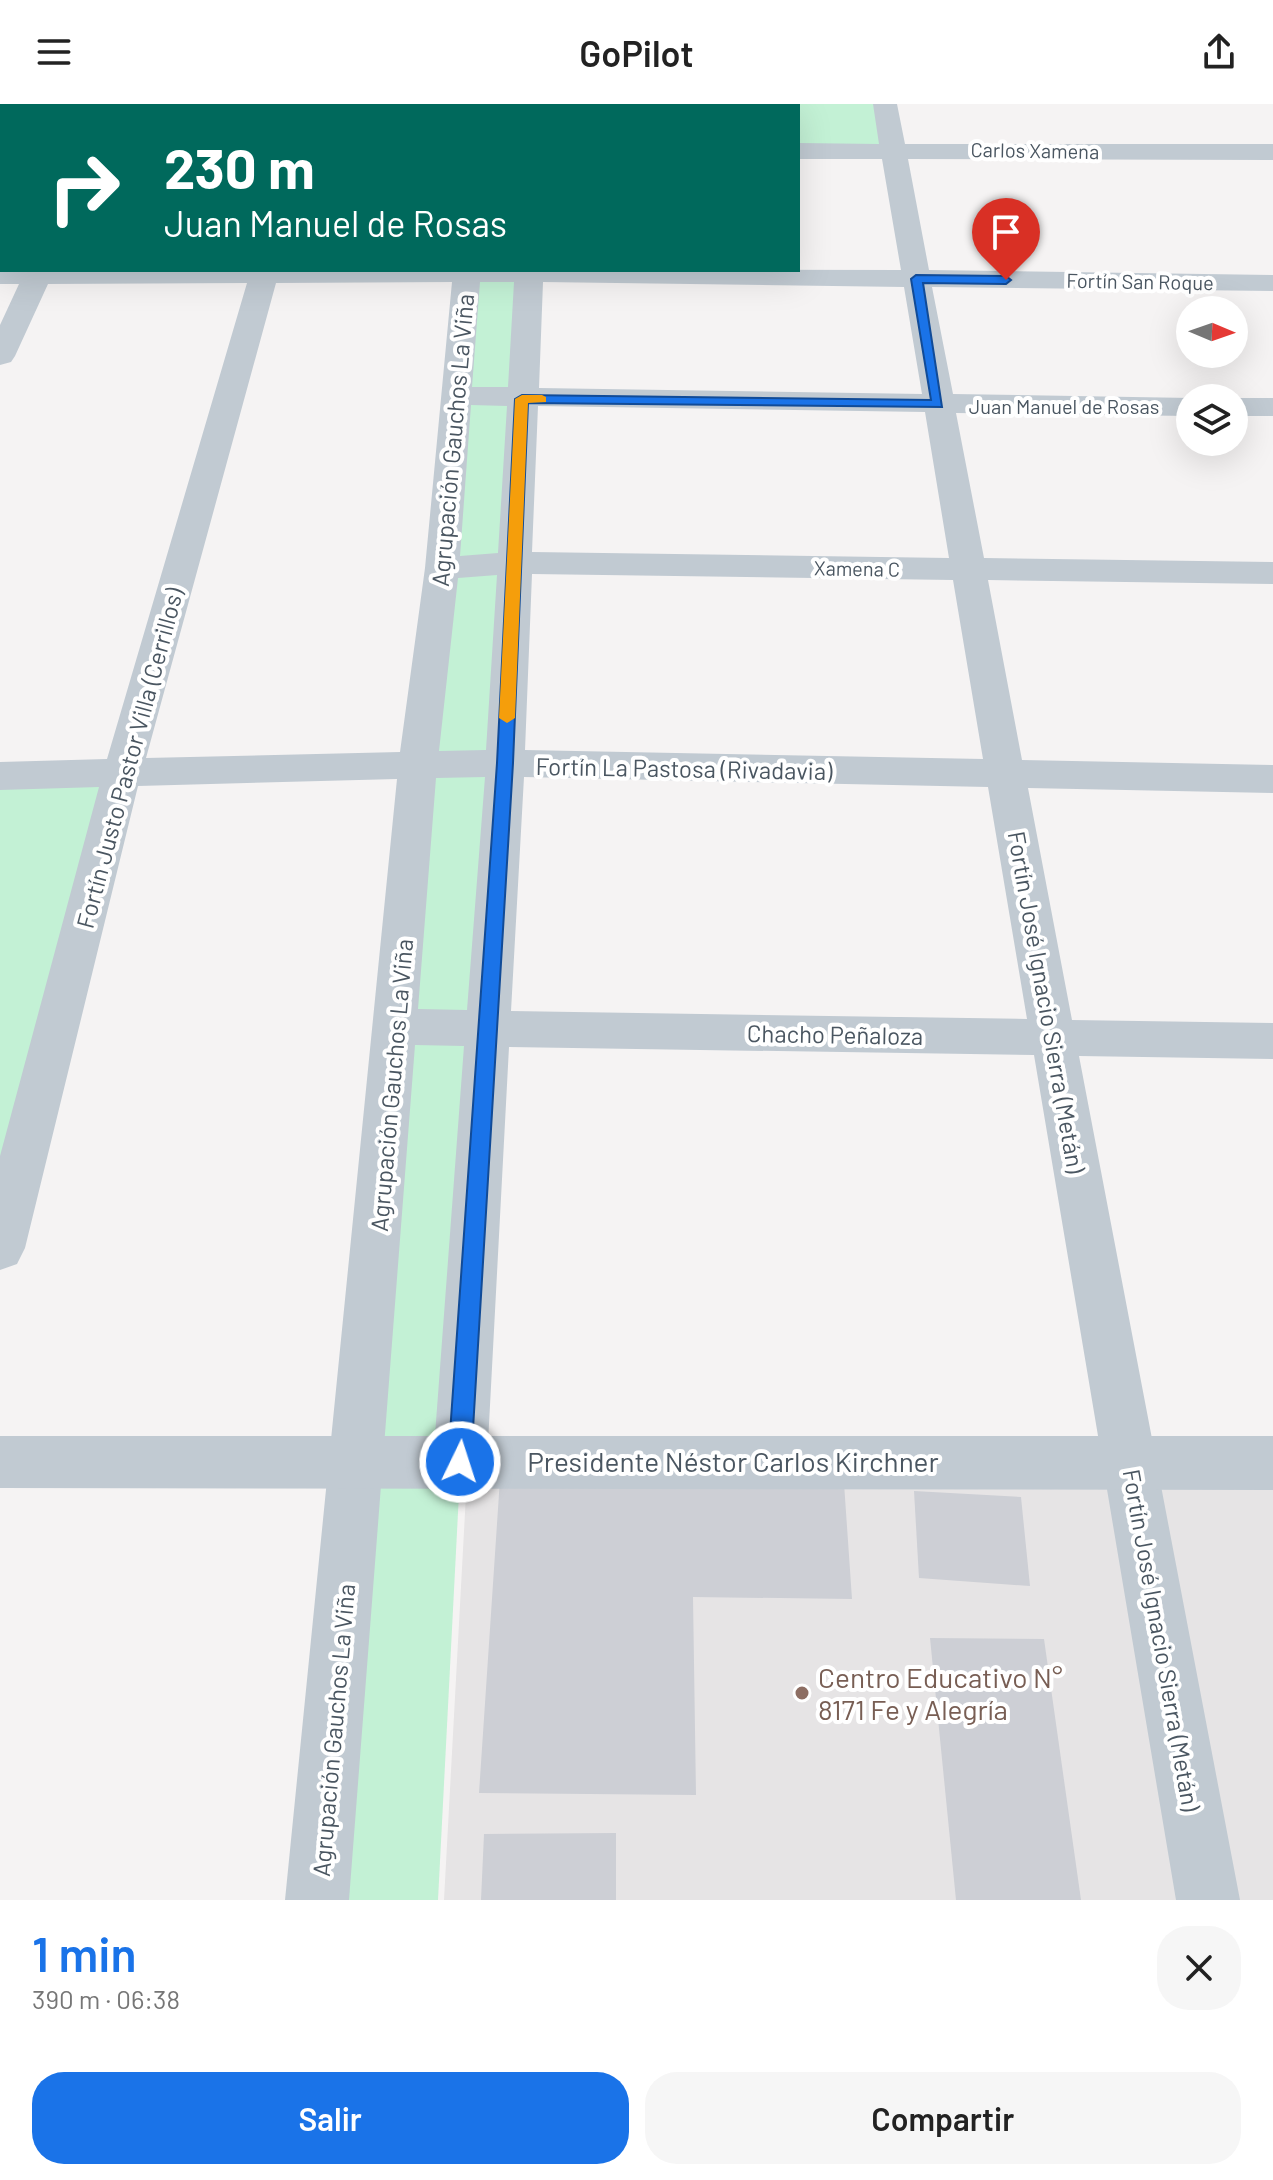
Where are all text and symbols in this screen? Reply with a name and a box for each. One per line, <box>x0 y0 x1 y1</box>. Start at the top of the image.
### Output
icon: menu <box>32 30 76 74</box>
icon: share <box>1197 30 1241 74</box>
text: GoPilot <box>579 31 694 74</box>
text: 230 m <box>164 133 315 200</box>
icon: right <box>32 136 136 240</box>
street label: Carlos Xamena <box>971 137 1099 163</box>
pin <box>972 198 1040 280</box>
text: Juan Manuel de Rosas <box>164 201 507 244</box>
icon: arrive <box>984 210 1028 254</box>
street label: Fortín San Roque <box>1066 268 1214 294</box>
street label: Agrupación Gauchos La Viña <box>425 292 479 588</box>
north arrow <box>1176 296 1248 368</box>
map controls <box>1176 296 1248 456</box>
button: layers <box>1176 384 1248 456</box>
street label: Juan Manuel de Rosas <box>969 394 1159 418</box>
street label: Xamena C <box>814 555 900 581</box>
street label: Fortín Justo Pastor Villa (Cerrillos) <box>70 584 189 931</box>
street label: Fortín La Pastosa (Rivadavia) <box>535 751 833 785</box>
street label: Fortín José Ignacio Sierra (Metán) <box>1003 829 1092 1176</box>
street label: Agrupación Gauchos La Viña <box>364 937 418 1233</box>
street label: Chacho Peñaloza <box>747 1018 923 1050</box>
position arrow <box>418 1420 502 1504</box>
street label: Presidente Néstor Carlos Kirchner <box>527 1444 939 1478</box>
street label: Fortín José Ignacio Sierra (Metán) <box>1118 1467 1207 1814</box>
street label: Agrupación Gauchos La Viña <box>306 1582 360 1878</box>
place label: Centro Educativo N° 8171 Fe y Alegría <box>818 1660 1063 1726</box>
marker: Centro Educativo N° 8171 Fe y Alegría <box>793 1684 811 1702</box>
text: 1 min <box>32 1924 137 1982</box>
button: close <box>1157 1926 1241 2010</box>
text: 390 m · 06:38 <box>32 1983 180 2014</box>
button: Salir <box>32 2072 629 2164</box>
button: Compartir <box>645 2072 1241 2164</box>

